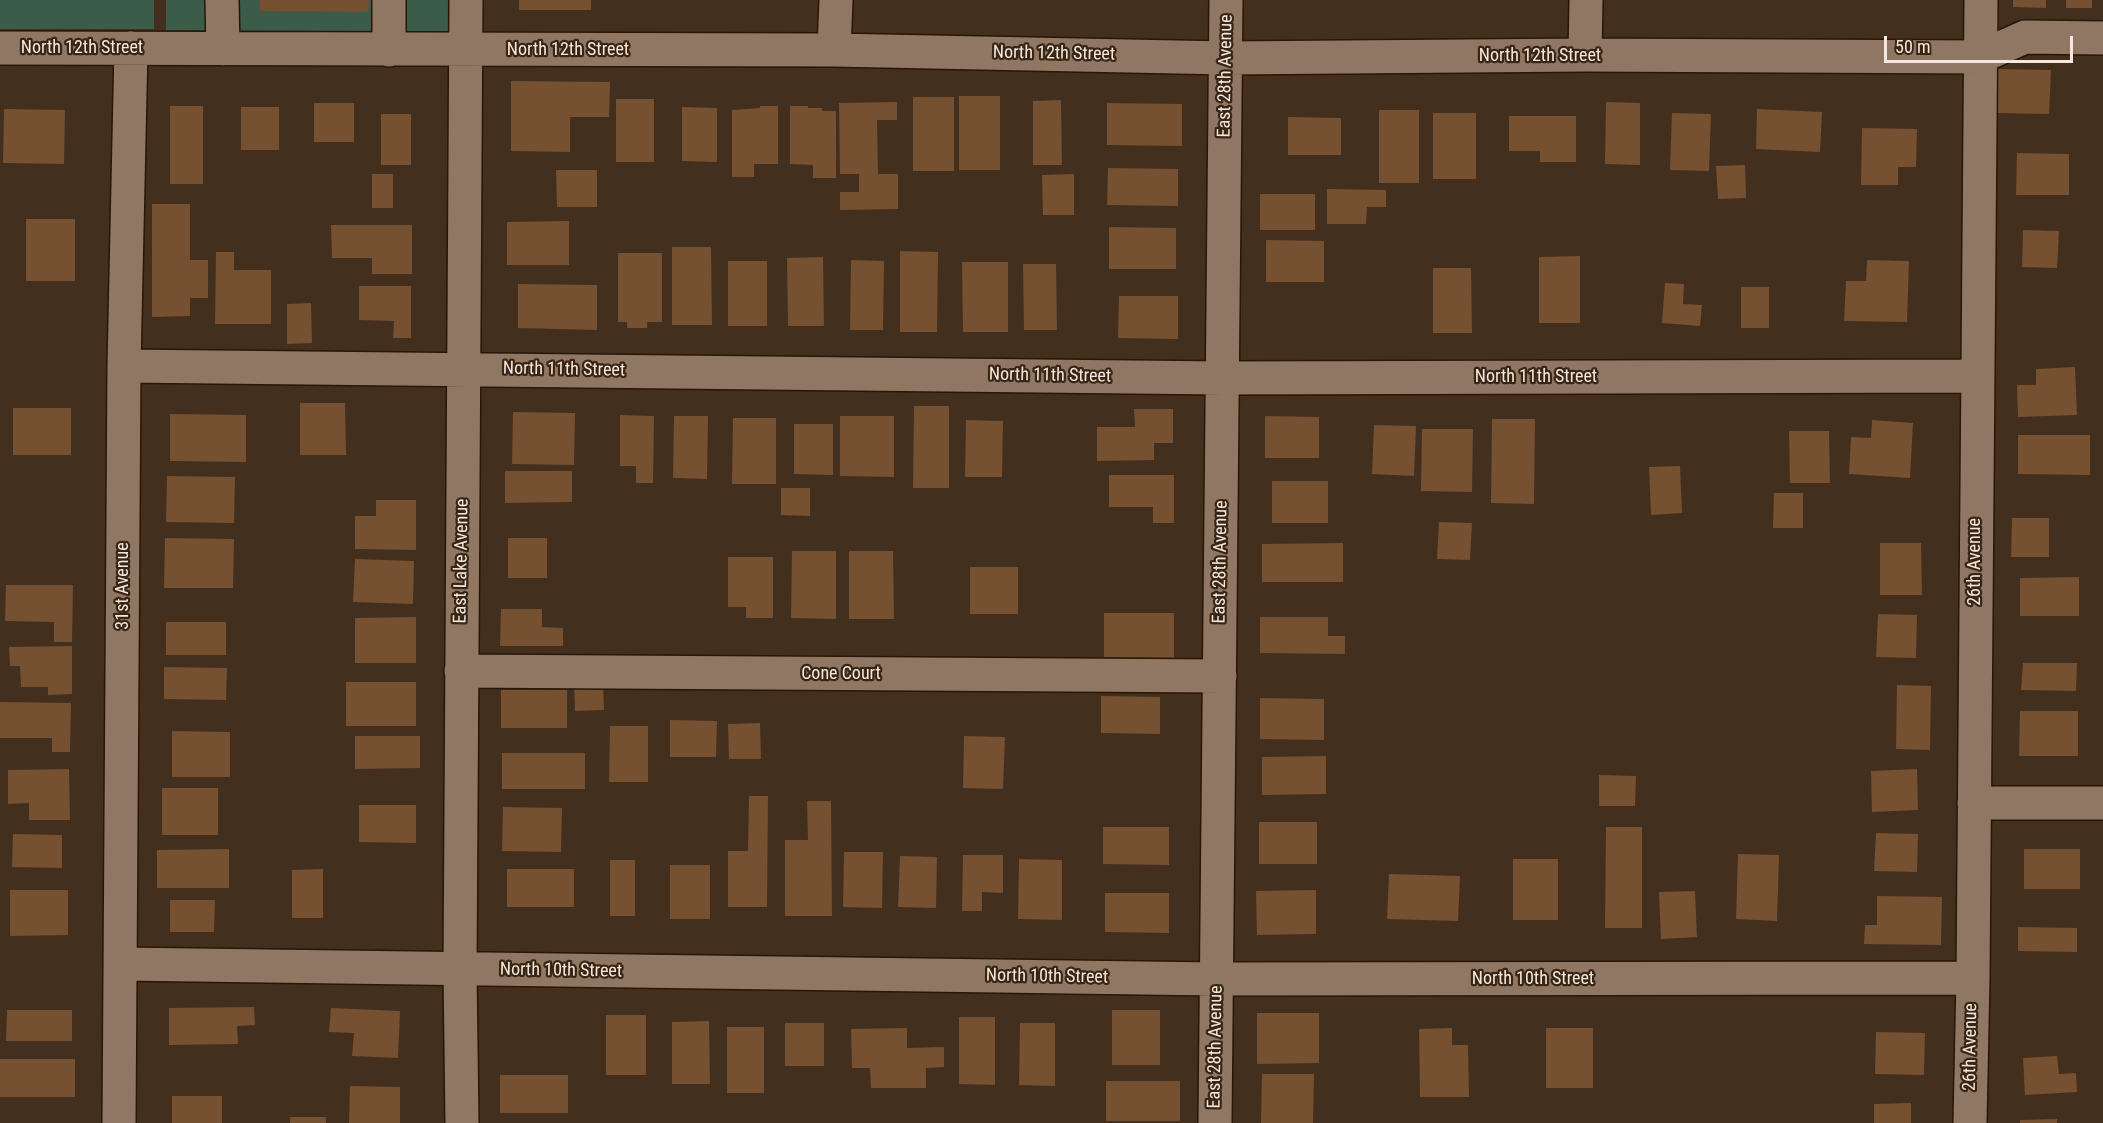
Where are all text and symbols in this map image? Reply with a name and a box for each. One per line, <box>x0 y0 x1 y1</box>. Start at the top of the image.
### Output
street label: East 28th Avenue <box>1214 14 1238 138</box>
scale bar <box>1887 24 2076 62</box>
text: 50 m <box>1895 36 1930 57</box>
street label: North 12th Street <box>21 37 143 59</box>
street label: North 12th Street <box>507 39 629 61</box>
street label: North 12th Street <box>993 42 1115 66</box>
street label: North 12th Street <box>1479 45 1601 67</box>
street label: North 11th Street <box>503 358 625 382</box>
street label: North 11th Street <box>989 364 1111 388</box>
street label: North 11th Street <box>1475 366 1597 388</box>
street label: East Lake Avenue <box>450 498 474 624</box>
street label: East 28th Avenue <box>1209 500 1233 624</box>
street label: 26th Avenue <box>1964 518 1986 606</box>
street label: 31st Avenue <box>112 542 134 630</box>
street label: Cone Court <box>801 663 881 685</box>
street label: North 10th Street <box>500 959 622 983</box>
street label: North 10th Street <box>986 965 1108 989</box>
street label: North 10th Street <box>1472 968 1594 990</box>
street label: East 28th Avenue <box>1204 985 1228 1109</box>
street label: 26th Avenue <box>1959 1003 1983 1091</box>

